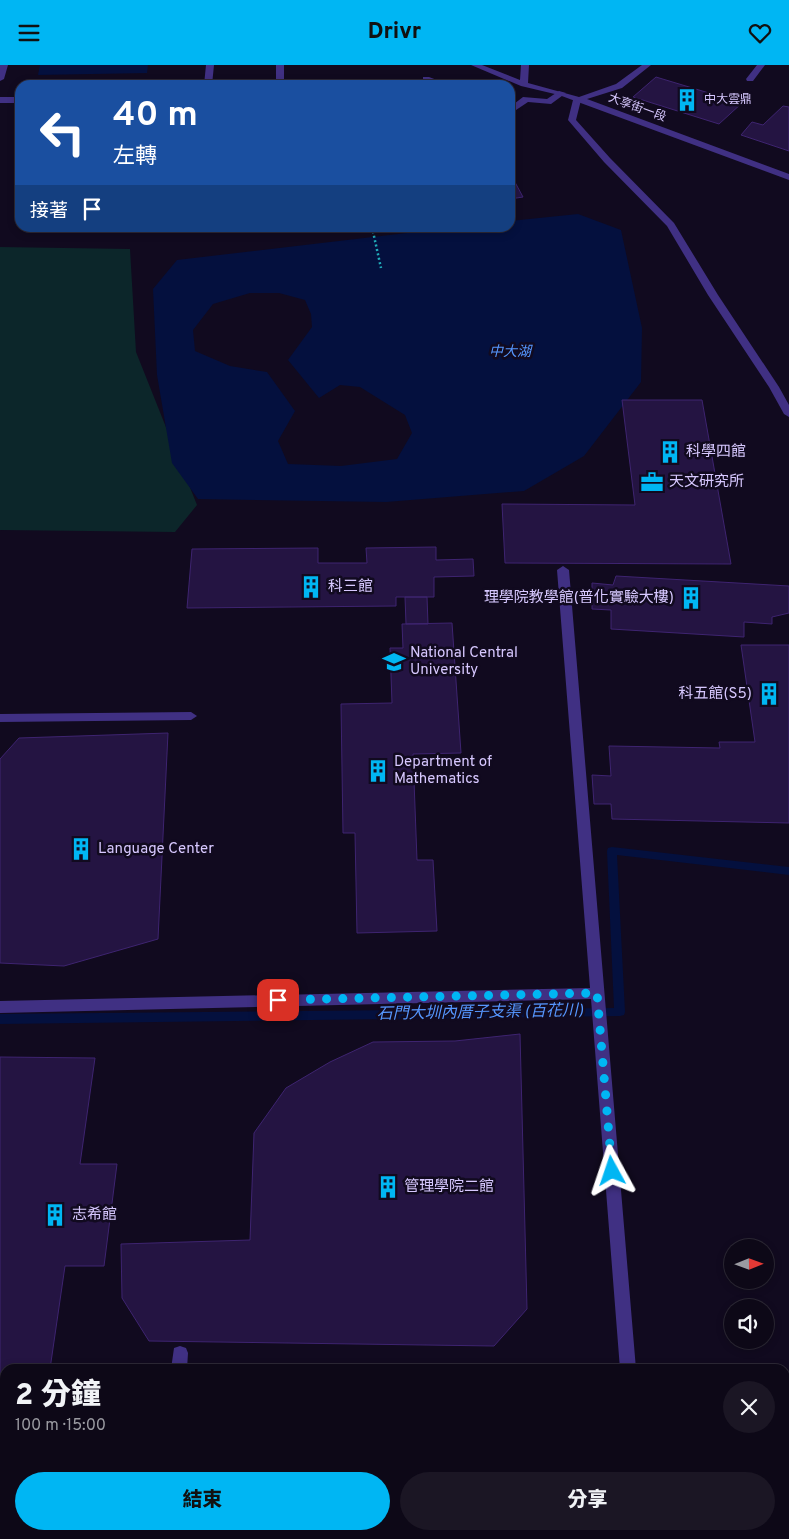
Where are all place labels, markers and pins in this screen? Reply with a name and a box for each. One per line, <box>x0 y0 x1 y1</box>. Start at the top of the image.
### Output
building icon: 中大雲鼎 <box>674 87 700 113</box>
place label: 中大雲鼎 <box>704 92 752 108</box>
building icon: 科學四館 <box>657 439 683 465</box>
place label: 科學四館 <box>686 443 746 462</box>
office icon: 天文研究所 <box>639 469 665 495</box>
place label: 天文研究所 <box>669 473 744 492</box>
building icon: 科三館 <box>298 574 324 600</box>
place label: 科三館 <box>328 578 373 597</box>
building icon: 理學院教學館(普化實驗大樓) <box>678 585 704 611</box>
place label: 理學院教學館(普化實驗大樓) <box>484 588 674 608</box>
place label: National Central University <box>410 644 518 680</box>
school or university icon: National Central University <box>381 649 407 675</box>
building icon: 科五館(S5) <box>756 681 782 707</box>
place label: 科五館(S5) <box>678 685 752 704</box>
place label: Department of Mathematics <box>394 753 492 789</box>
building icon: Department of Mathematics <box>365 758 391 784</box>
building icon: Language Center <box>68 836 94 862</box>
place label: Language Center <box>98 840 214 859</box>
pin <box>257 979 299 1021</box>
building icon: 管理學院二館 <box>375 1174 401 1200</box>
place label: 管理學院二館 <box>404 1178 494 1197</box>
building icon: 志希館 <box>42 1202 68 1228</box>
place label: 志希館 <box>72 1206 117 1225</box>

